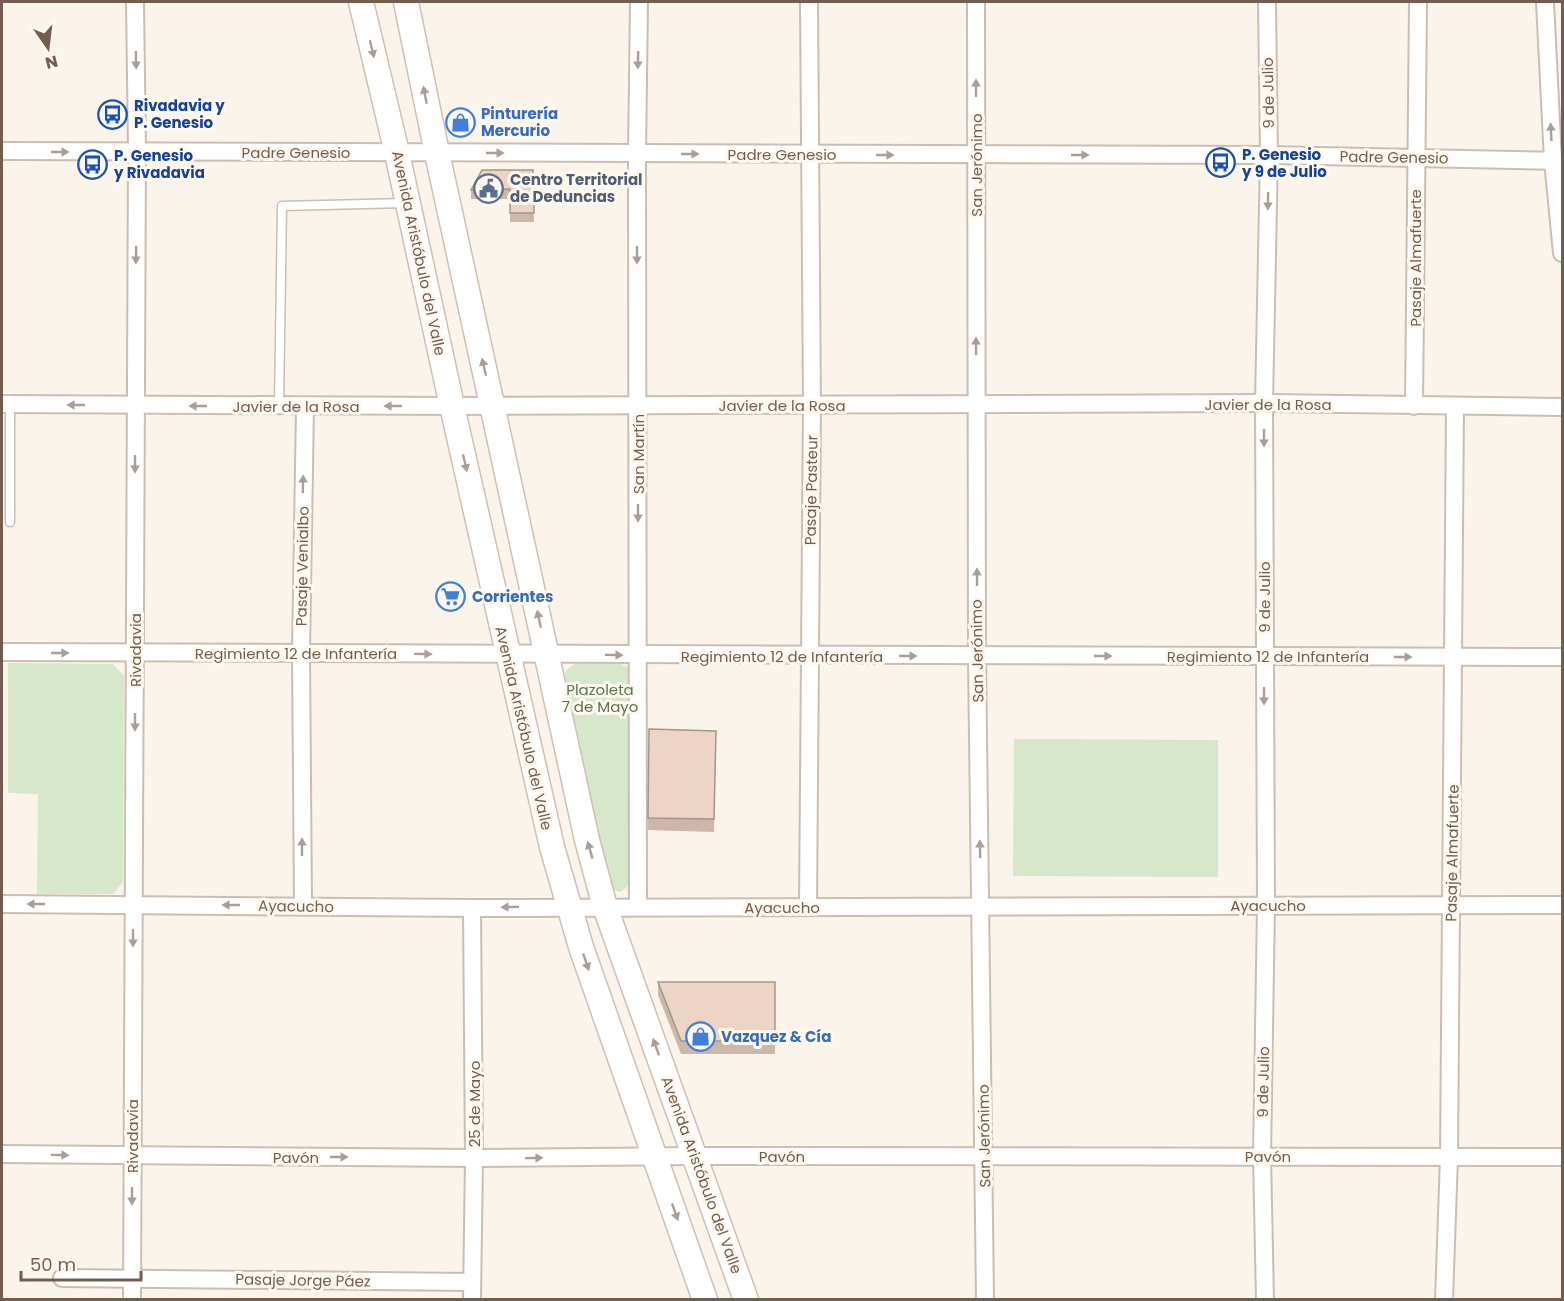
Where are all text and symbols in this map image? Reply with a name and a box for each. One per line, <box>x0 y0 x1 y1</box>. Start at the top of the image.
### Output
north arrow <box>18 18 78 78</box>
one-way arrow <box>368 39 378 58</box>
text: N <box>43 49 60 75</box>
one-way arrow <box>131 50 140 69</box>
one-way arrow <box>633 50 643 69</box>
street label: 9 de Julio <box>1257 57 1279 129</box>
one-way arrow <box>971 79 981 98</box>
one-way arrow <box>420 86 429 105</box>
place label: Rivadavia y P. Genesio <box>134 95 225 133</box>
bus stop icon: Rivadavia y P. Genesio <box>97 98 129 130</box>
place label: Pinturería Mercurio <box>481 103 558 141</box>
shop icon: Pinturería Mercurio <box>444 106 476 138</box>
street label: San Jerónimo <box>966 113 987 217</box>
one-way arrow <box>1547 122 1556 141</box>
street label: Padre Genesio <box>242 142 350 163</box>
street label: Padre Genesio <box>728 144 836 165</box>
place label: P. Genesio y 9 de Julio <box>1241 144 1327 182</box>
place label: P. Genesio y Rivadavia <box>113 145 205 183</box>
street label: Padre Genesio <box>1339 146 1449 168</box>
one-way arrow <box>50 147 69 157</box>
bus stop icon: P. Genesio y 9 de Julio <box>1205 147 1237 179</box>
bus stop icon: P. Genesio y Rivadavia <box>77 148 109 180</box>
one-way arrow <box>486 148 505 158</box>
street label: Avenida Aristóbulo del Valle <box>387 149 451 357</box>
one-way arrow <box>681 149 700 159</box>
one-way arrow <box>876 150 895 160</box>
one-way arrow <box>1071 150 1090 160</box>
place label: Centro Territorial de Deduncias <box>510 169 643 207</box>
public building icon: Centro Territorial de Deduncias <box>473 172 505 204</box>
street label: Pasaje Almafuerte <box>1405 189 1426 327</box>
one-way arrow <box>1263 192 1273 211</box>
one-way arrow <box>131 245 141 264</box>
one-way arrow <box>632 245 642 264</box>
one-way arrow <box>971 337 981 356</box>
one-way arrow <box>479 357 488 376</box>
street label: Javier de la Rosa <box>1204 394 1332 415</box>
street label: Javier de la Rosa <box>718 395 846 416</box>
street label: Javier de la Rosa <box>232 396 360 417</box>
one-way arrow <box>66 400 85 410</box>
one-way arrow <box>189 401 208 410</box>
one-way arrow <box>384 401 403 411</box>
street label: San Martín <box>628 414 649 494</box>
one-way arrow <box>1259 429 1269 448</box>
street label: Pasaje Pasteur <box>800 434 822 545</box>
one-way arrow <box>130 454 140 473</box>
one-way arrow <box>460 454 470 472</box>
one-way arrow <box>299 475 308 494</box>
one-way arrow <box>633 503 643 522</box>
street label: Pasaje Venialbo <box>290 506 314 626</box>
street label: 9 de Julio <box>1254 561 1275 633</box>
one-way arrow <box>972 567 982 586</box>
supermarket icon: Corrientes <box>435 580 467 612</box>
place label: Corrientes <box>472 586 553 607</box>
street label: San Jerónimo <box>966 599 988 703</box>
one-way arrow <box>534 610 544 628</box>
street label: Rivadavia <box>125 613 146 687</box>
street label: Avenida Aristóbulo del Valle <box>490 624 558 832</box>
street label: Regimiento 12 de Infantería <box>195 643 397 664</box>
street label: Regimiento 12 de Infantería <box>681 646 883 667</box>
street label: Regimiento 12 de Infantería <box>1167 646 1369 667</box>
one-way arrow <box>50 648 69 658</box>
one-way arrow <box>413 649 432 659</box>
one-way arrow <box>605 651 624 660</box>
one-way arrow <box>898 651 917 661</box>
one-way arrow <box>1093 651 1112 661</box>
one-way arrow <box>1393 652 1412 662</box>
park label: Plazoleta 7 de Mayo <box>562 679 638 717</box>
one-way arrow <box>1259 687 1269 706</box>
one-way arrow <box>130 712 140 731</box>
street label: Pasaje Almafuerte <box>1440 784 1464 922</box>
one-way arrow <box>297 837 307 856</box>
one-way arrow <box>976 839 985 858</box>
one-way arrow <box>584 841 594 860</box>
street label: Ayacucho <box>258 895 334 917</box>
street label: Ayacucho <box>1230 895 1306 916</box>
street label: Ayacucho <box>744 897 820 918</box>
one-way arrow <box>26 899 45 909</box>
one-way arrow <box>221 900 240 910</box>
one-way arrow <box>500 902 519 912</box>
one-way arrow <box>129 928 138 947</box>
one-way arrow <box>582 953 592 971</box>
shop icon: Vazquez & Cía <box>684 1020 716 1052</box>
place label: Vazquez & Cía <box>721 1026 831 1047</box>
one-way arrow <box>651 1037 661 1055</box>
street label: 9 de Julio <box>1252 1046 1274 1118</box>
street label: 25 de Mayo <box>464 1061 485 1147</box>
street label: Avenida Aristóbulo del Valle <box>656 1073 748 1277</box>
street label: San Jerónimo <box>973 1084 995 1188</box>
street label: Rivadavia <box>122 1099 143 1173</box>
street label: Pavón <box>759 1146 805 1167</box>
street label: Pavón <box>1245 1146 1291 1167</box>
street label: Pavón <box>273 1147 319 1168</box>
one-way arrow <box>50 1150 69 1160</box>
one-way arrow <box>329 1152 348 1162</box>
one-way arrow <box>524 1153 543 1163</box>
one-way arrow <box>127 1186 137 1205</box>
one-way arrow <box>670 1203 680 1221</box>
scale bar <box>21 1244 141 1282</box>
text: 50 m <box>30 1252 76 1277</box>
street label: Pasaje Jorge Páez <box>235 1268 371 1292</box>

